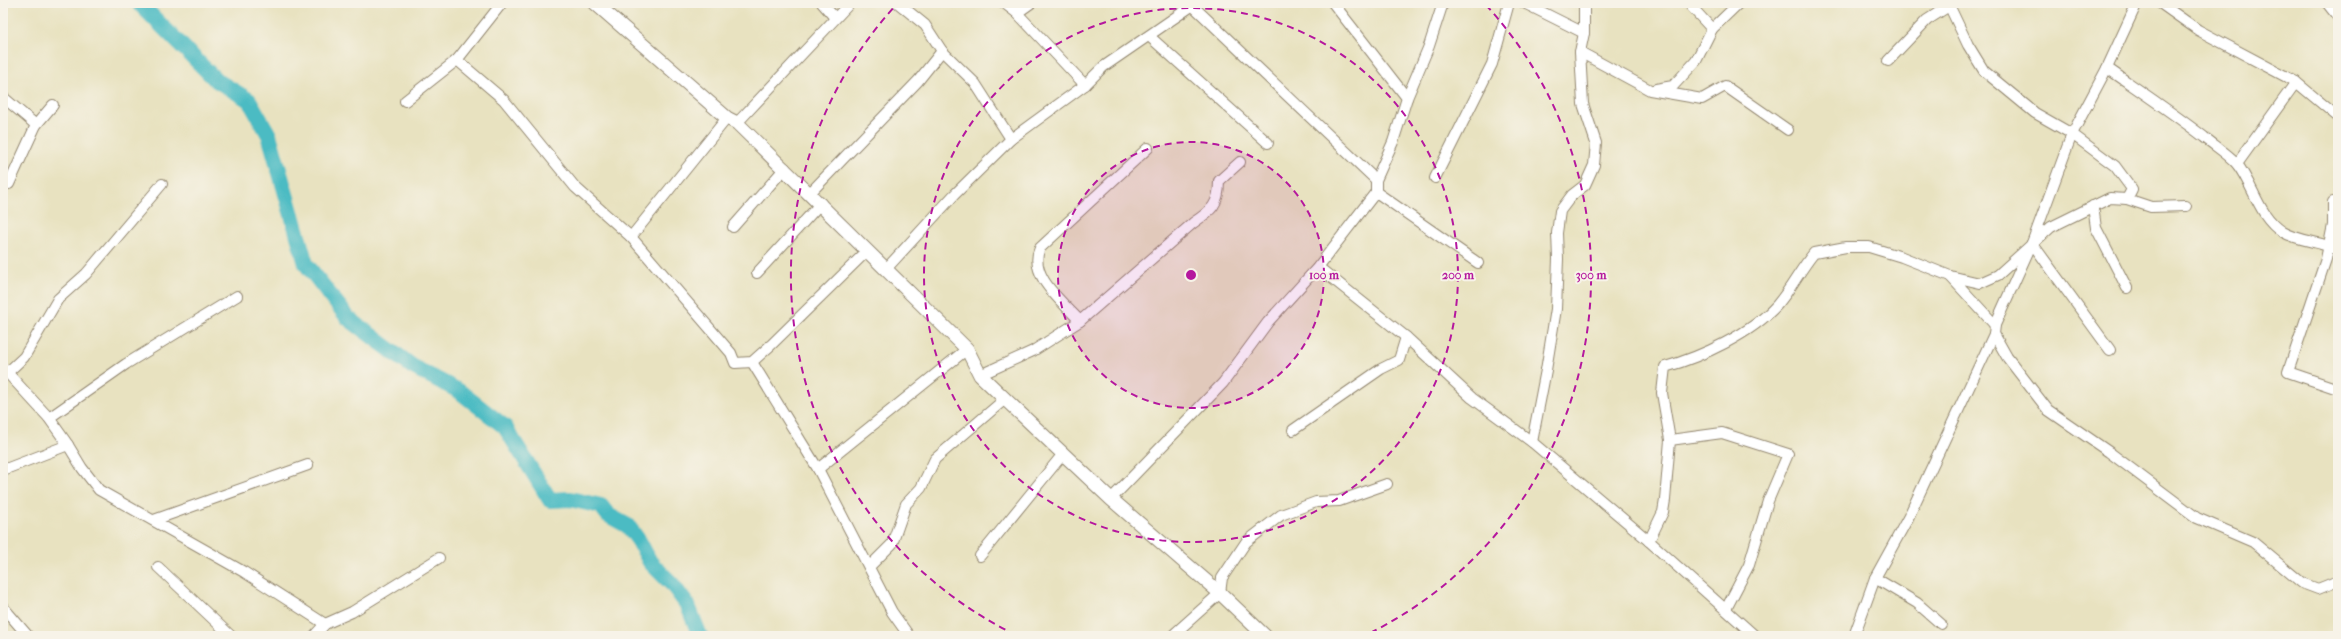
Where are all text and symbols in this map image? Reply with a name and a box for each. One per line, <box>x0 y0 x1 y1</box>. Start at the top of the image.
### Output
centre of rings <box>1184 268 1198 282</box>
text: 100 m <box>1309 268 1340 282</box>
text: 200 m <box>1442 268 1475 282</box>
text: 300 m <box>1576 268 1607 283</box>

